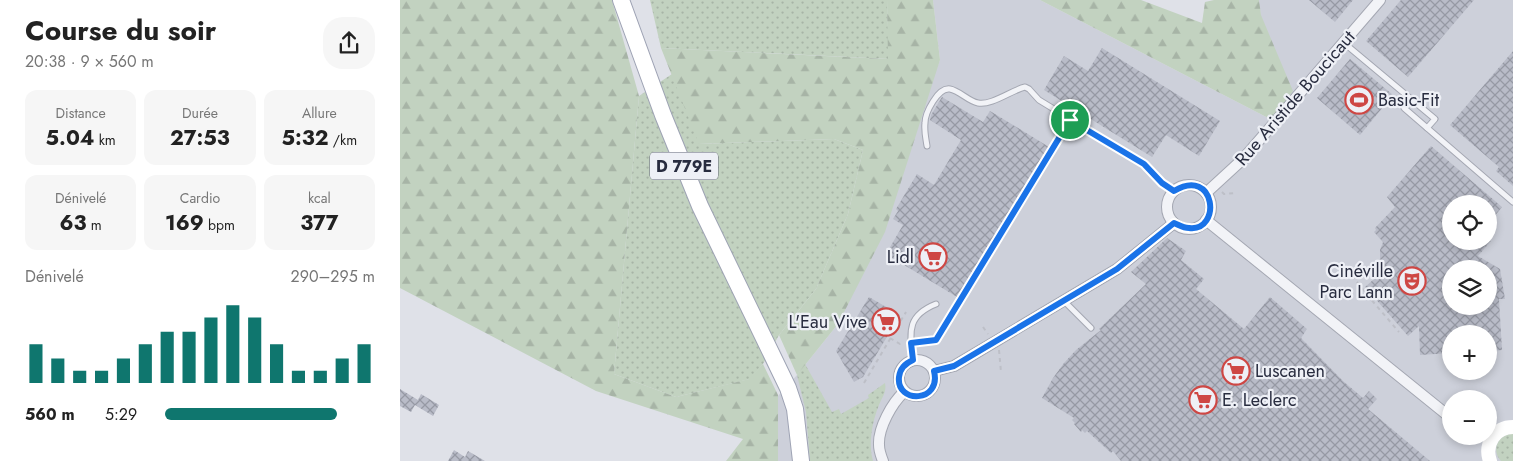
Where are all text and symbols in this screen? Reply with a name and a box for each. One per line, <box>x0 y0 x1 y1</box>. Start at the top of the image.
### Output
text: Course du soir <box>25 10 216 51</box>
button: share <box>323 17 375 69</box>
street label: Rue Aristide Boucicaut <box>1229 24 1362 171</box>
text: 20:38 · 9 × 560 m <box>25 50 154 73</box>
sports icon: Basic-Fit <box>1344 85 1374 115</box>
place label: Basic-Fit <box>1378 87 1440 113</box>
pin <box>1049 99 1091 141</box>
text: Distance <box>56 103 106 123</box>
text: Durée <box>182 103 218 123</box>
text: Allure <box>302 103 337 123</box>
icon: arrive <box>1056 106 1084 134</box>
text: 5.04 <box>46 123 94 153</box>
text: 27:53 <box>170 123 230 153</box>
text: 5:32 <box>282 123 329 153</box>
text: km <box>94 130 116 150</box>
text: /km <box>329 130 357 150</box>
road number: D 779E <box>650 153 718 180</box>
text: Dénivelé <box>55 188 106 208</box>
text: Cardio <box>180 188 220 208</box>
text: kcal <box>308 188 331 208</box>
map controls <box>1442 195 1497 445</box>
button: locate <box>1442 195 1497 250</box>
text: 63 <box>60 208 87 238</box>
text: 169 <box>165 208 204 238</box>
text: 377 <box>300 208 338 238</box>
text: m <box>87 215 102 235</box>
text: bpm <box>204 215 235 235</box>
supermarket icon: Lidl <box>918 242 948 272</box>
place label: Lidl <box>887 244 914 270</box>
place label: Cinéville Parc Lann <box>1319 258 1393 305</box>
button: layers <box>1442 260 1497 315</box>
text: Dénivelé <box>25 265 84 288</box>
text: 290–295 m <box>291 265 375 288</box>
theatre icon: Cinéville Parc Lann <box>1397 266 1427 296</box>
supermarket icon: L'Eau Vive <box>871 307 901 337</box>
place label: L'Eau Vive <box>789 309 867 335</box>
button: + <box>1442 325 1497 380</box>
supermarket icon: Luscanen <box>1221 356 1251 386</box>
place label: Luscanen <box>1255 358 1325 384</box>
supermarket icon: E. Leclerc <box>1188 385 1218 415</box>
place label: E. Leclerc <box>1222 387 1297 413</box>
button: − <box>1442 390 1497 445</box>
text: 560 m <box>25 403 75 426</box>
text: 5:29 <box>105 403 137 426</box>

